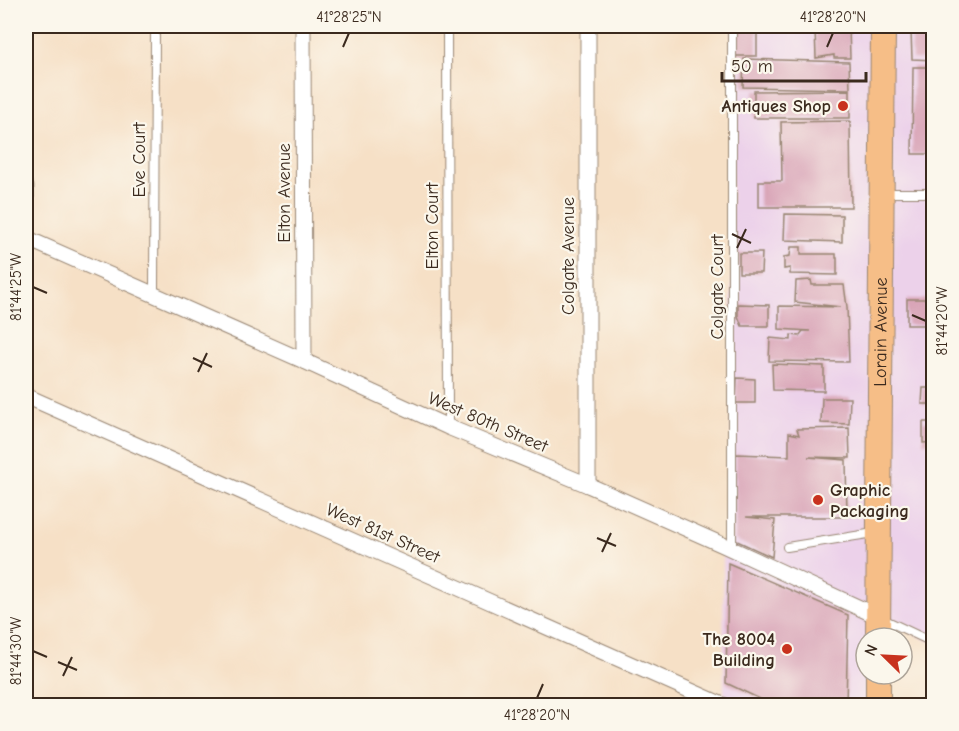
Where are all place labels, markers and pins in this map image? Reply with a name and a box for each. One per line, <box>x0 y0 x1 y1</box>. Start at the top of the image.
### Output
place label: Antiques Shop <box>722 96 831 117</box>
marker: Antiques Shop <box>836 99 850 113</box>
place label: Graphic Packaging <box>830 480 909 522</box>
marker: Graphic Packaging <box>811 493 825 507</box>
place label: The 8004 Building <box>703 629 775 671</box>
marker: The 8004 Building <box>780 642 794 656</box>

